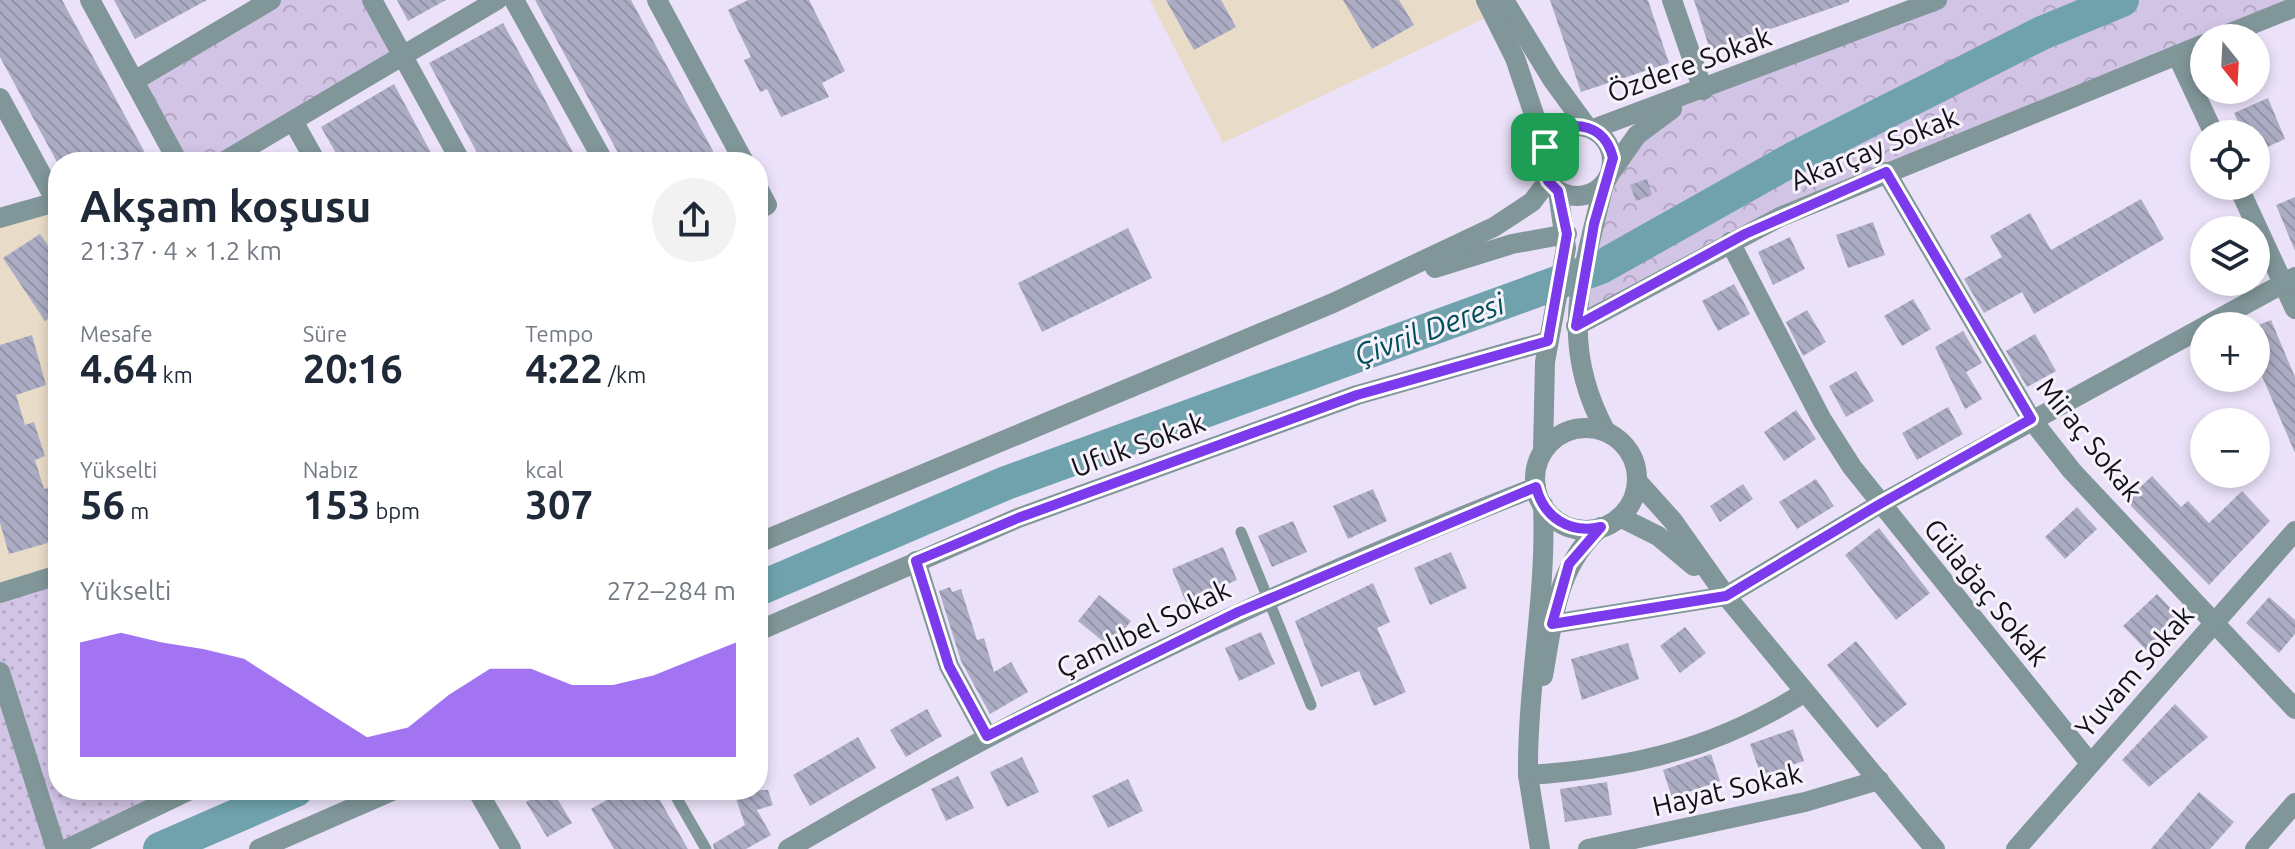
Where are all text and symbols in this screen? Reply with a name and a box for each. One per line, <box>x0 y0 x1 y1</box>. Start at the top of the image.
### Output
street label: Özdere Sokak <box>1603 20 1775 108</box>
north arrow <box>2190 24 2270 104</box>
map controls <box>2190 24 2270 488</box>
street label: Akarçay Sokak <box>1786 100 1962 196</box>
pin <box>1511 113 1579 181</box>
button: locate <box>2190 120 2270 200</box>
icon: arrive <box>1523 125 1567 169</box>
button: share <box>652 178 736 262</box>
text: Akşam koşusu <box>80 181 371 230</box>
button: layers <box>2190 216 2270 296</box>
text: 21:37 · 4 × 1.2 km <box>80 236 282 265</box>
water label: Çivril Deresi <box>1349 286 1510 372</box>
button: + <box>2190 312 2270 392</box>
text: Mesafe <box>80 321 153 346</box>
text: Süre <box>303 321 347 346</box>
text: Tempo <box>525 321 593 346</box>
text: 4.64 <box>80 346 158 391</box>
text: 20:16 <box>303 346 403 391</box>
text: 4:22 <box>525 346 603 391</box>
text: km <box>158 362 193 387</box>
text: /km <box>603 362 646 387</box>
street label: Miraç Sokak <box>2031 371 2149 507</box>
street label: Ufuk Sokak <box>1067 405 1209 483</box>
button: − <box>2190 408 2270 488</box>
text: Yükselti <box>80 457 157 482</box>
text: Nabız <box>303 457 358 482</box>
text: kcal <box>525 457 563 482</box>
text: 56 <box>80 482 125 527</box>
text: 153 <box>303 482 370 527</box>
text: 307 <box>525 482 593 527</box>
text: m <box>125 498 149 523</box>
text: bpm <box>370 498 420 523</box>
street label: Gülağaç Sokak <box>1918 512 2056 672</box>
street label: Çamlıbel Sokak <box>1051 573 1235 683</box>
text: Yükselti <box>80 576 171 605</box>
text: 272–284 m <box>607 576 736 605</box>
street label: Yuvam Sokak <box>2069 599 2199 743</box>
street label: Hayat Sokak <box>1649 757 1805 821</box>

